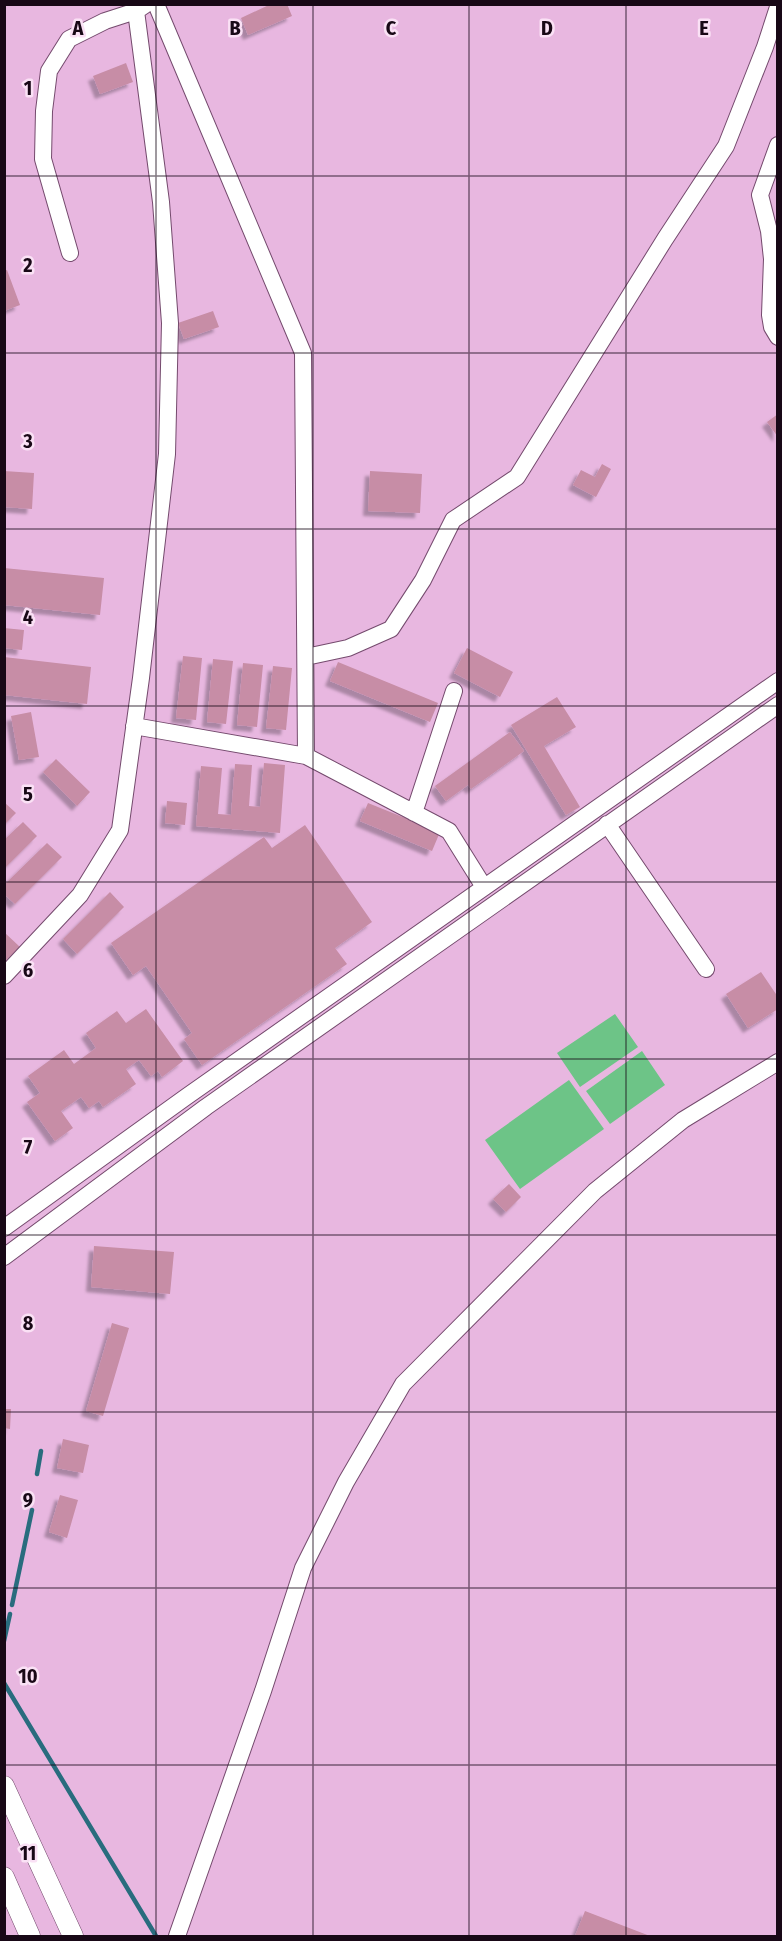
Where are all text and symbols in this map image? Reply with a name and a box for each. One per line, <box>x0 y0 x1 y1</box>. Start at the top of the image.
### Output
text: A <box>72 16 85 40</box>
text: B <box>229 16 241 40</box>
text: C <box>386 16 397 40</box>
text: D <box>541 16 553 40</box>
text: E <box>699 16 709 40</box>
text: 1 <box>24 76 32 100</box>
text: 2 <box>22 253 33 277</box>
text: 3 <box>22 429 33 453</box>
text: 4 <box>23 605 33 629</box>
text: 5 <box>23 782 33 806</box>
text: 6 <box>23 958 33 982</box>
text: 7 <box>24 1135 33 1159</box>
text: 8 <box>23 1311 34 1335</box>
text: 9 <box>23 1488 33 1512</box>
text: 10 <box>18 1664 38 1688</box>
text: 11 <box>20 1841 36 1865</box>

